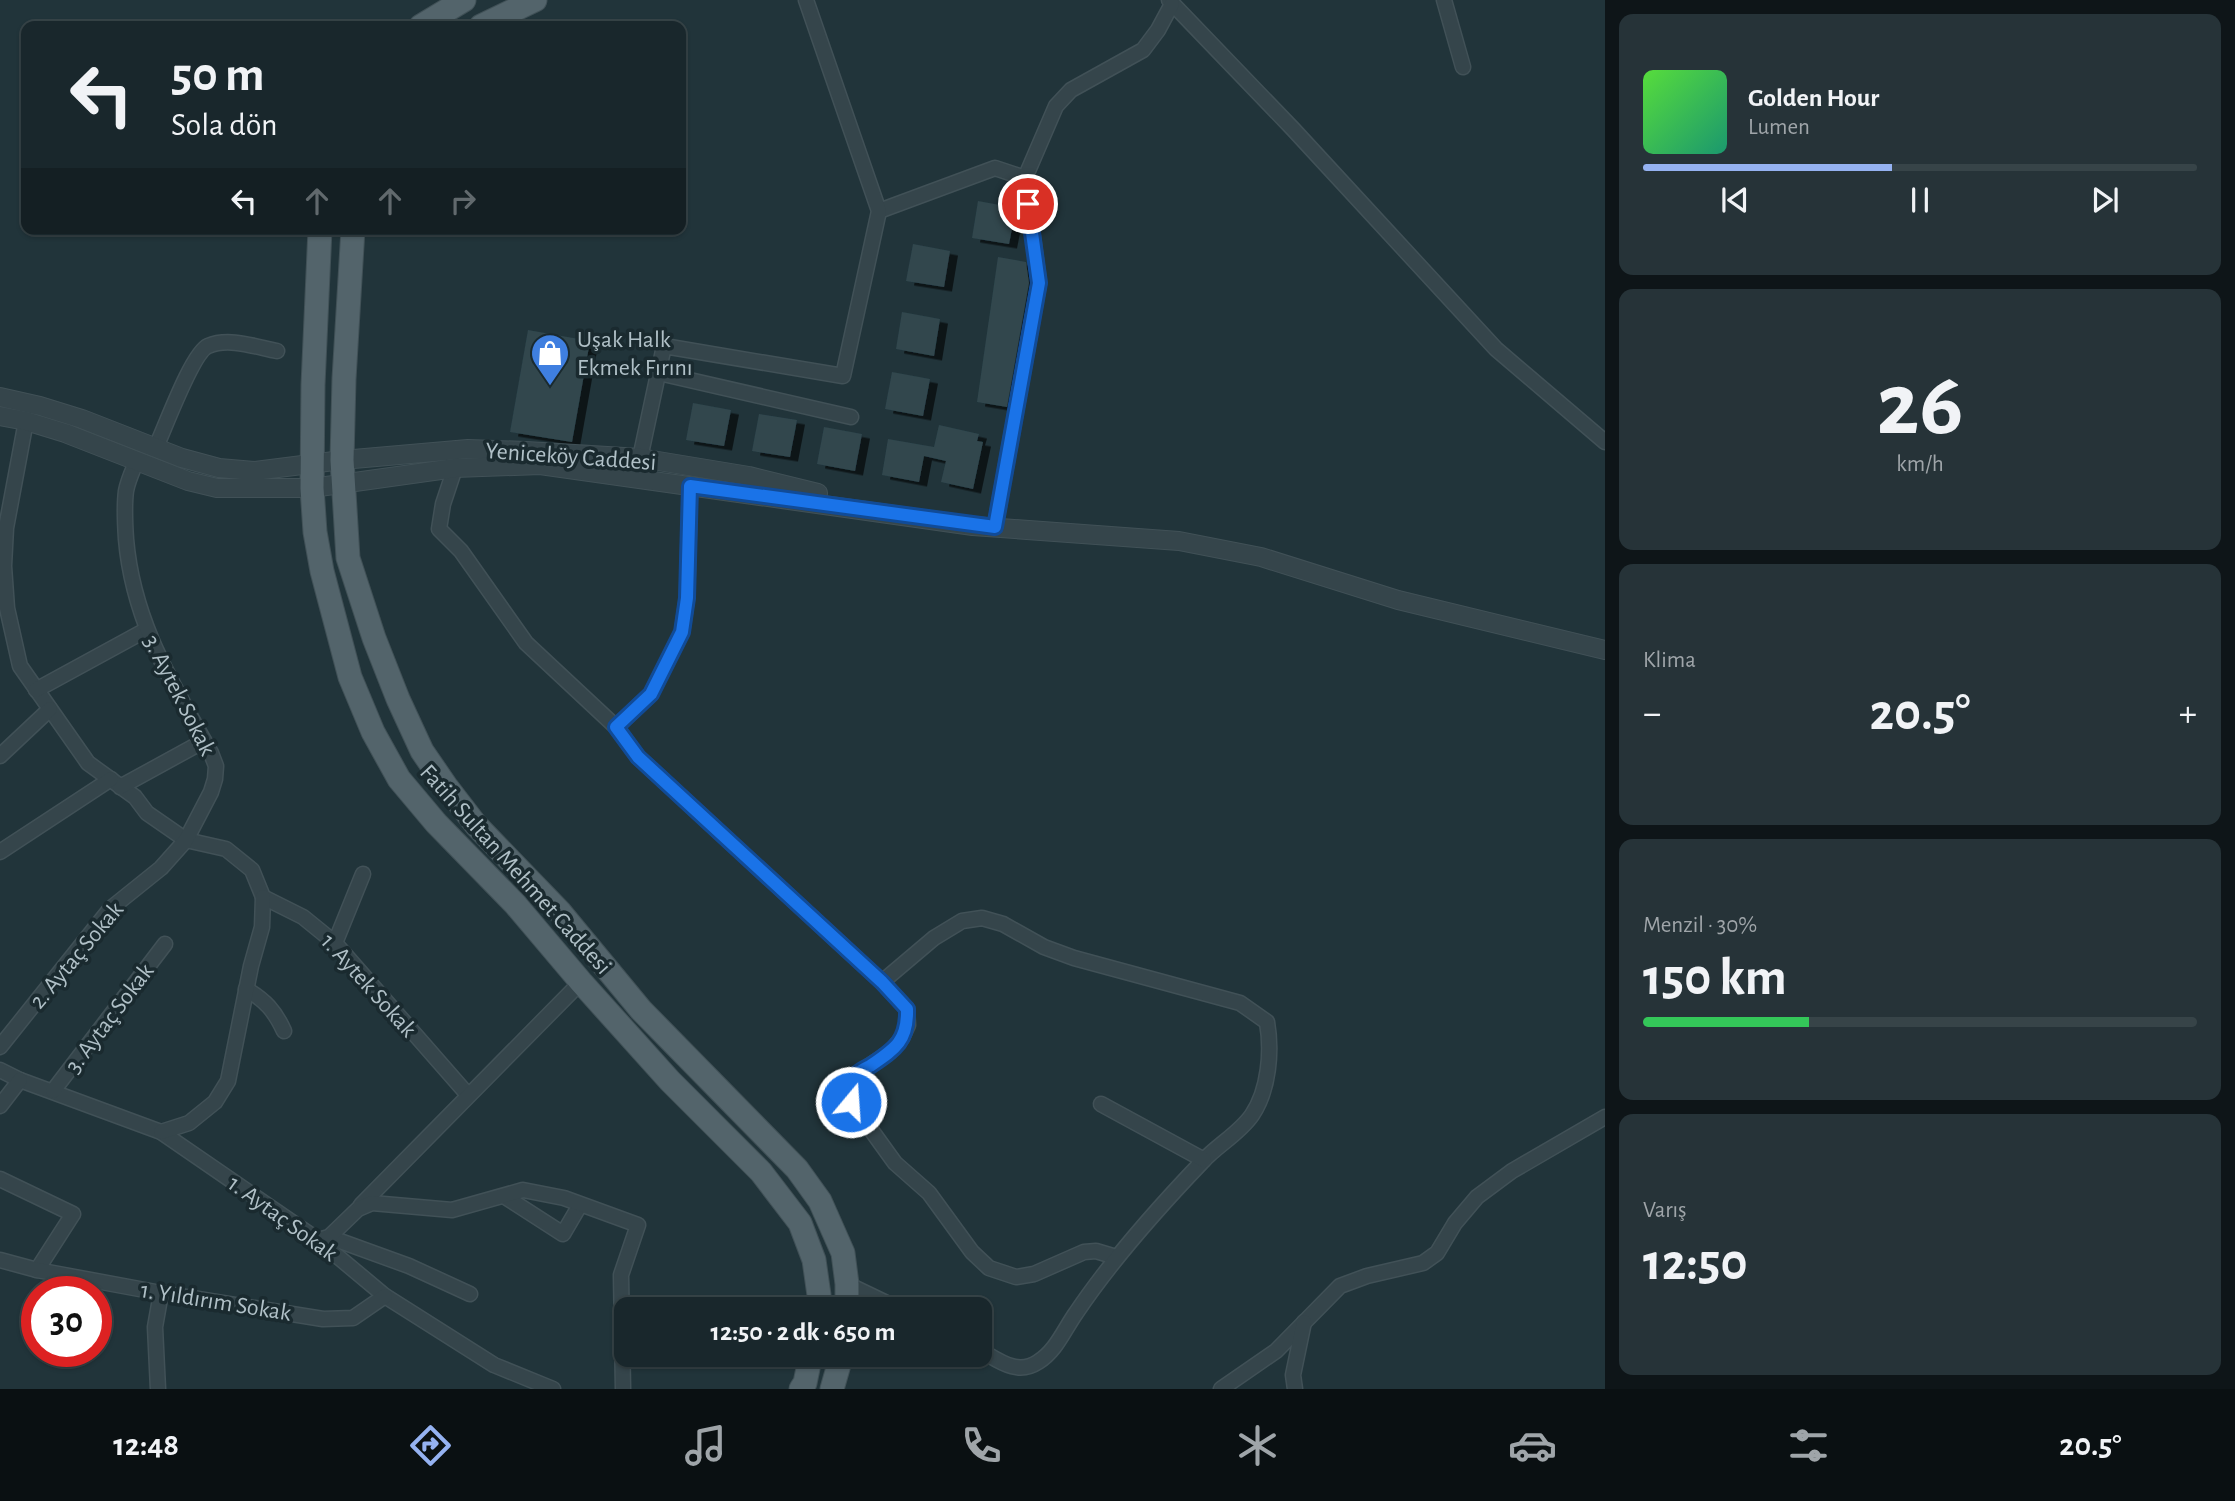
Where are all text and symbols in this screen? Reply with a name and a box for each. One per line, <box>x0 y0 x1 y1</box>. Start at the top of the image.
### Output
icon: left <box>56 49 147 140</box>
text: 50 m <box>171 51 265 100</box>
text: Golden Hour <box>1748 85 1879 111</box>
text: Sola dön <box>171 109 278 141</box>
text: Lumen <box>1748 116 1810 139</box>
pin <box>998 174 1058 234</box>
icon: previous <box>1716 181 1754 219</box>
icon: pause <box>1901 181 1939 219</box>
icon: next <box>2086 181 2124 219</box>
icon: left <box>225 182 263 220</box>
icon: ahead <box>298 182 336 220</box>
icon: ahead <box>371 182 409 220</box>
icon: right <box>444 182 482 220</box>
icon: arrive <box>1009 185 1047 223</box>
place label: Uşak Halk Ekmek Fırını <box>577 328 693 380</box>
shop icon: Uşak Halk Ekmek Fırını <box>529 332 571 387</box>
text: 26 <box>1877 360 1963 451</box>
street label: Yeniceköy Caddesi <box>485 439 657 475</box>
text: km/h <box>1896 453 1944 476</box>
street label: 3. Aytek Sokak <box>139 631 220 759</box>
text: Klima <box>1643 649 1696 672</box>
text: 20.5° <box>1869 687 1971 739</box>
text: − <box>1643 695 1661 733</box>
text: + <box>2179 695 2197 733</box>
street label: Fatih Sultan Mehmet Caddesi <box>415 760 615 979</box>
street label: 2. Aytaç Sokak <box>25 898 128 1014</box>
text: Menzil · 30% <box>1643 914 1757 937</box>
street label: 1. Aytek Sokak <box>316 929 421 1042</box>
text: 150 km <box>1643 952 1787 1004</box>
street label: 3. Aytaç Sokak <box>61 959 159 1078</box>
position arrow <box>814 1065 888 1139</box>
street label: 1. Aytaç Sokak <box>223 1171 341 1266</box>
text: Varış <box>1643 1199 1687 1222</box>
text: 12:50 <box>1643 1237 1748 1289</box>
speed limit sign: 30 <box>21 1276 112 1367</box>
street label: 1. Yıldırım Sokak <box>139 1278 293 1326</box>
text: 12:50 · 2 dk · 650 m <box>711 1319 895 1345</box>
icon: directions <box>406 1421 455 1470</box>
icon: music <box>681 1421 730 1470</box>
icon: phone <box>957 1421 1006 1470</box>
icon: climate <box>1233 1421 1282 1470</box>
icon: car <box>1508 1421 1557 1470</box>
icon: filters <box>1784 1421 1833 1470</box>
text: 12:48 <box>113 1429 179 1461</box>
text: 20.5° <box>2059 1429 2122 1461</box>

